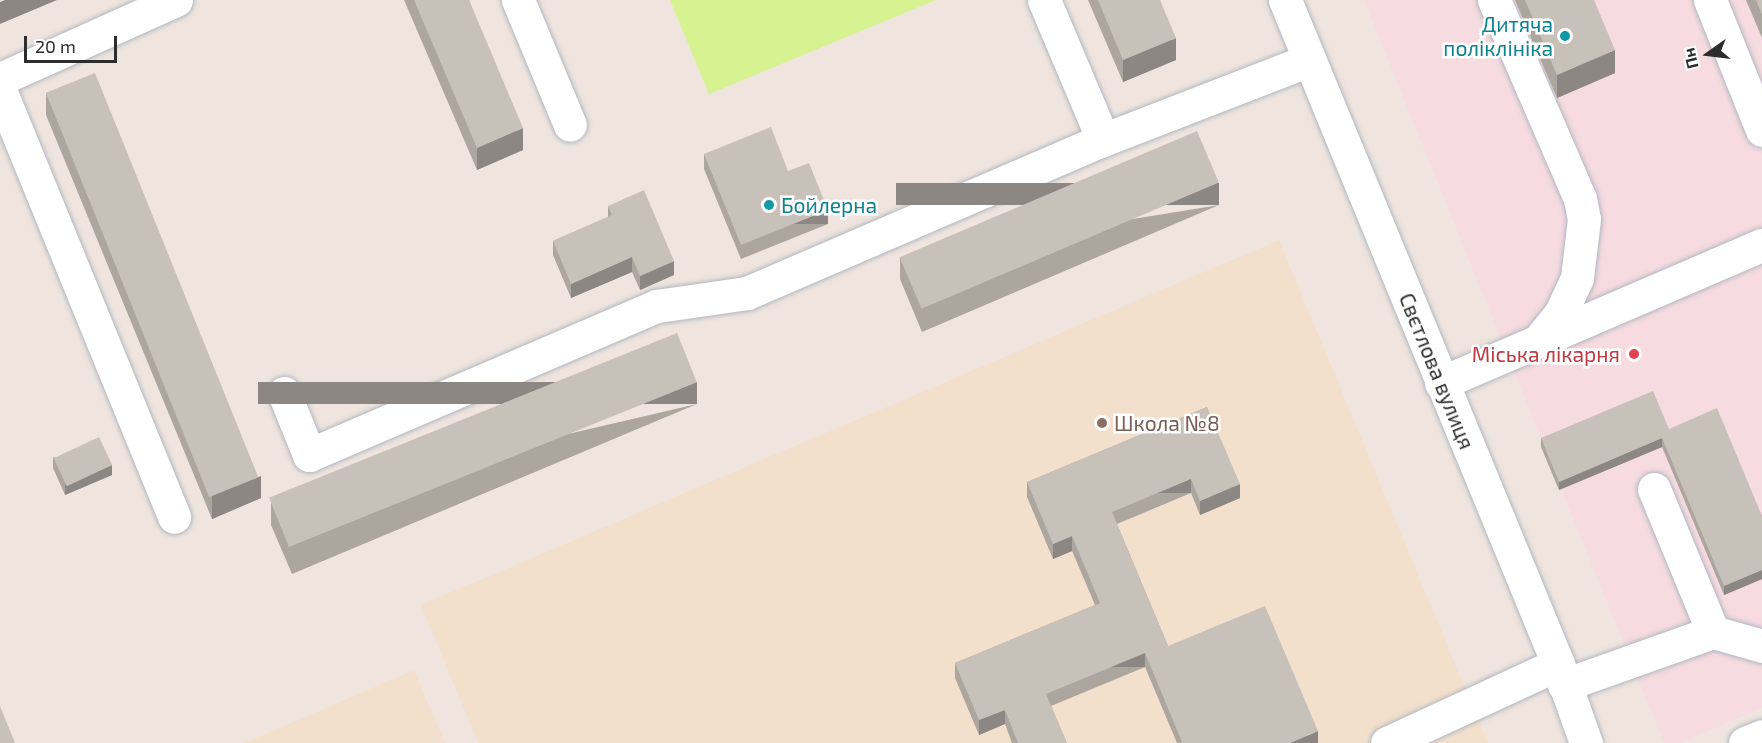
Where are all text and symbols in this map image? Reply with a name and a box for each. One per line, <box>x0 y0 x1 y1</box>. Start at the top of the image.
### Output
place label: Дитяча поліклініка <box>1443 11 1553 61</box>
scale bar <box>27 24 120 62</box>
north arrow <box>1678 24 1738 84</box>
marker: Дитяча поліклініка <box>1558 29 1572 43</box>
text: 20 m <box>35 35 76 57</box>
text: Пн <box>1678 46 1702 71</box>
place label: Бойлерна <box>781 192 877 218</box>
marker: Бойлерна <box>762 198 776 212</box>
street label: Свєтлова вулиця <box>1394 289 1480 453</box>
place label: Міська лікарня <box>1472 341 1620 367</box>
marker: Міська лікарня <box>1625 345 1643 363</box>
place label: Школа №8 <box>1114 410 1220 436</box>
marker: Школа №8 <box>1095 416 1109 430</box>

